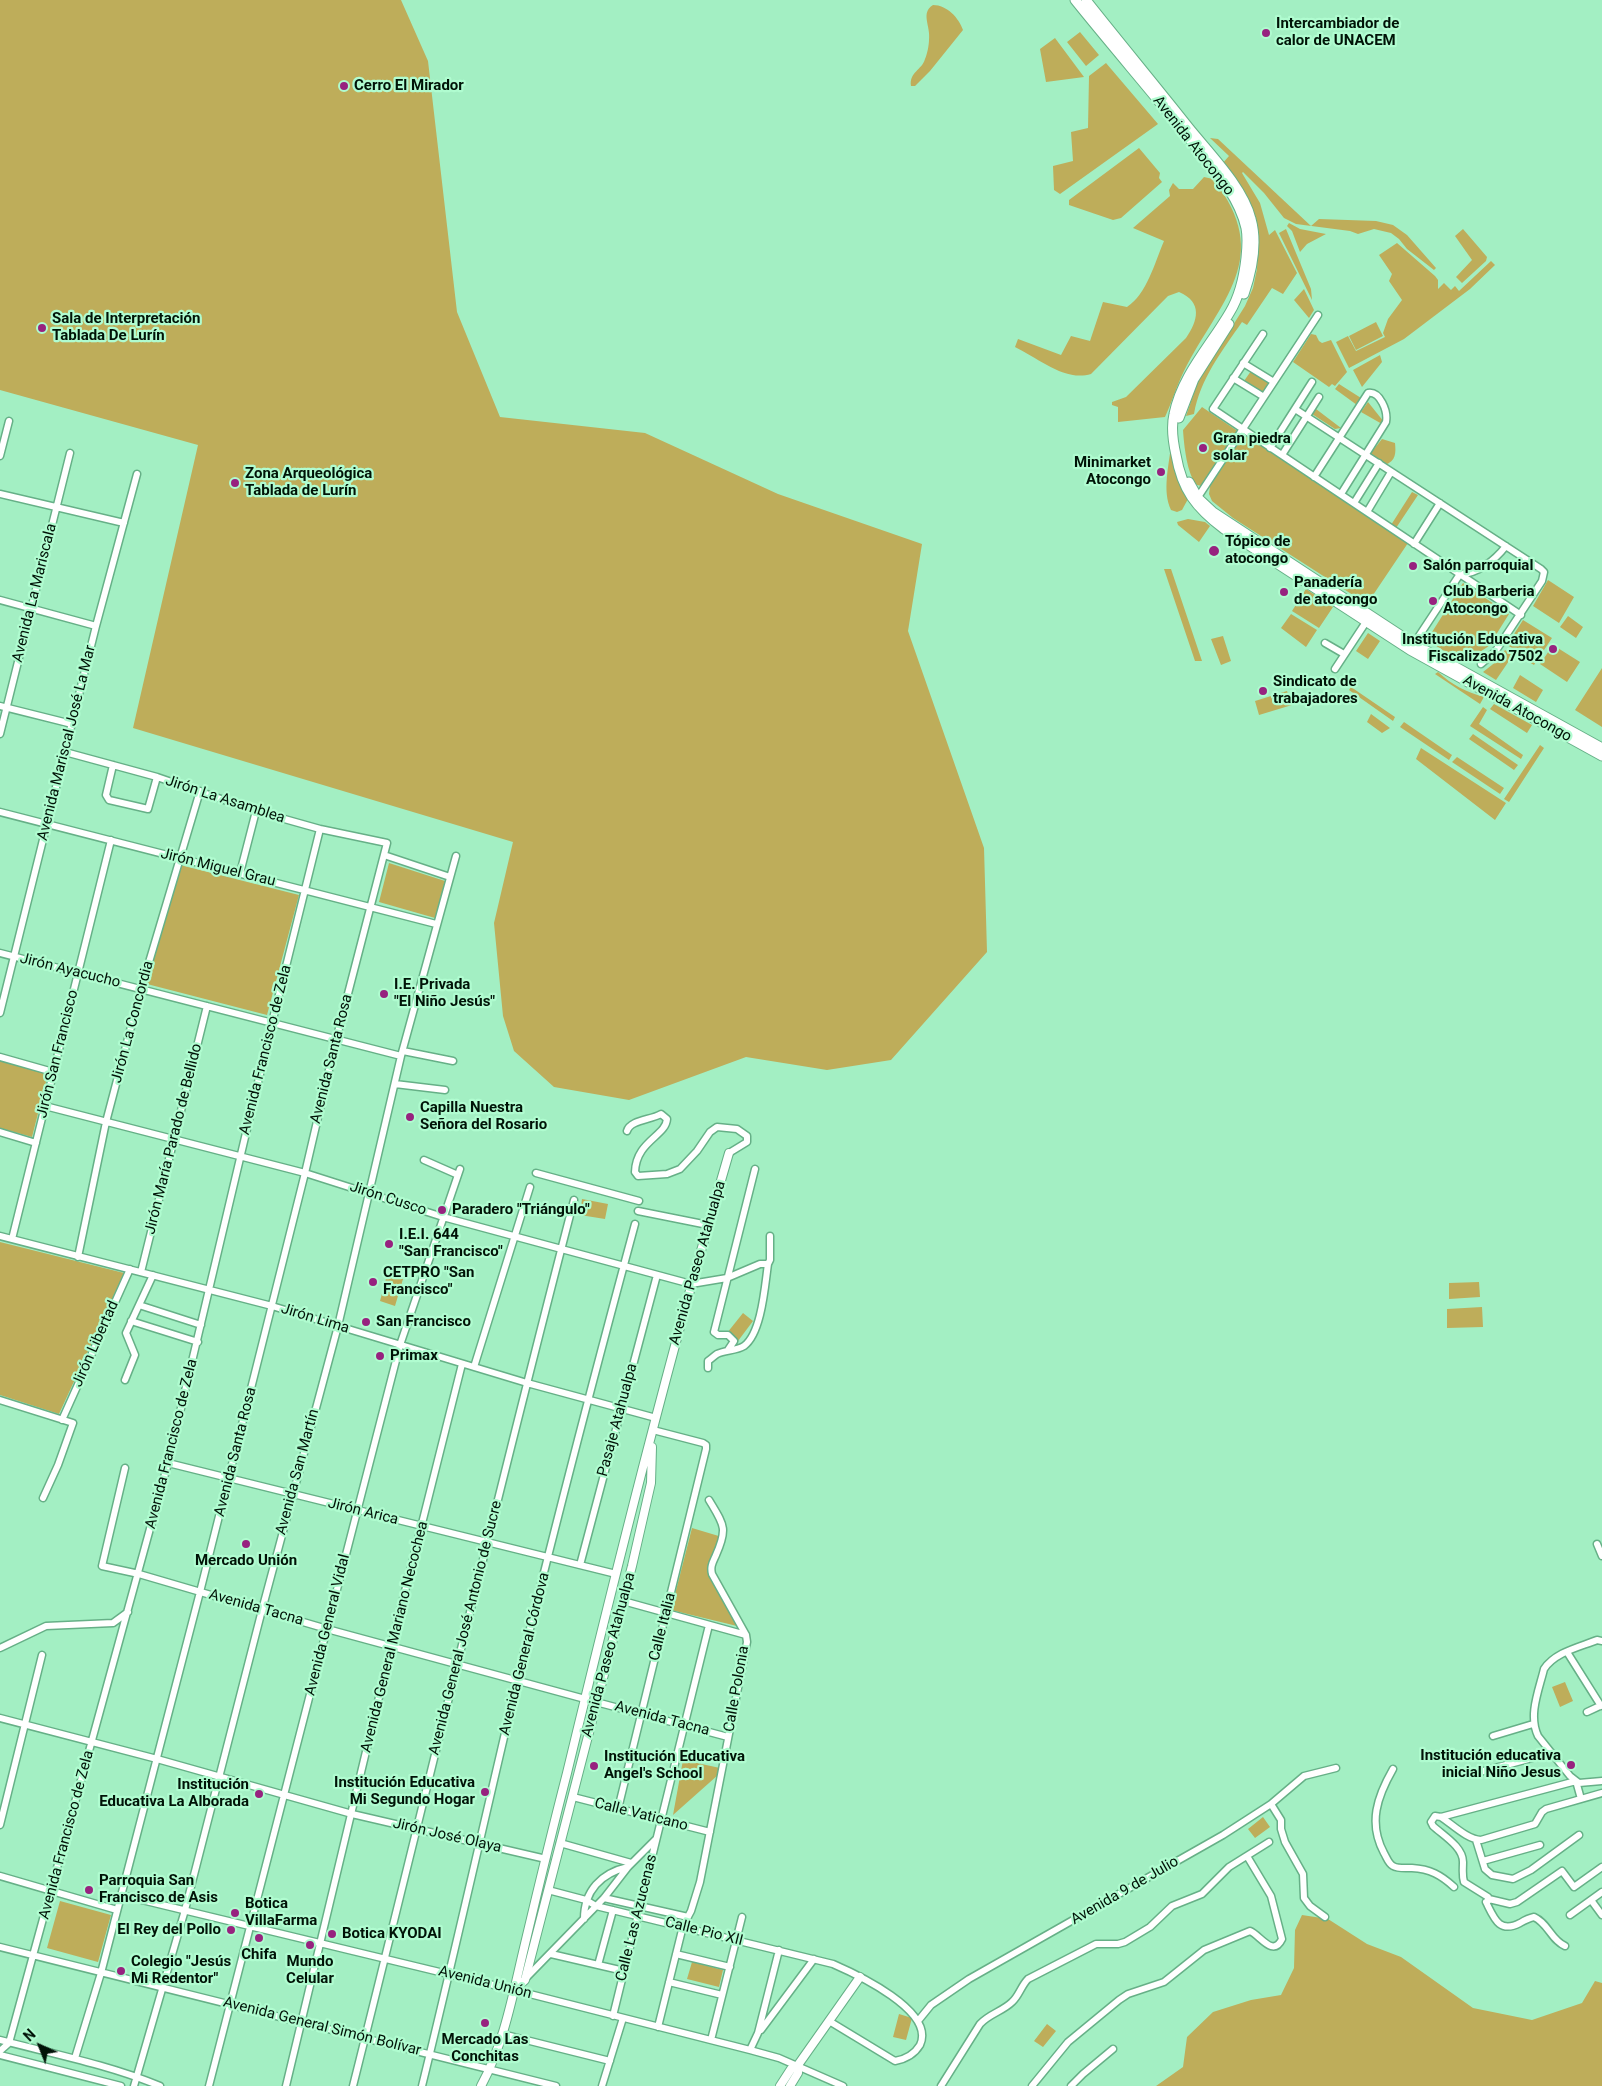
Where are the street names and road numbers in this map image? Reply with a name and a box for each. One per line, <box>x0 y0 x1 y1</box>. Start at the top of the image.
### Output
street label: Avenida Atocongo <box>1149 93 1237 199</box>
street label: Avenida La Mariscala <box>9 522 61 664</box>
street label: Avenida Mariscal José La Mar <box>34 644 100 842</box>
street label: Avenida Atocongo <box>1460 672 1574 746</box>
street label: Jirón La Asamblea <box>163 772 287 828</box>
street label: Jirón Miguel Grau <box>159 845 277 891</box>
street label: Jirón Ayacucho <box>18 950 122 992</box>
street label: Jirón La Concordia <box>108 959 158 1085</box>
street label: Avenida Francisco de Zela <box>236 963 296 1137</box>
street label: Jirón San Francisco <box>33 988 83 1120</box>
street label: Avenida Santa Rosa <box>307 992 357 1126</box>
street label: Jirón María Parado de Bellido <box>142 1042 206 1236</box>
street label: Jirón Cusco <box>347 1178 429 1220</box>
street label: Avenida Paseo Atahualpa <box>666 1179 730 1347</box>
street label: Jirón Libertad <box>69 1298 123 1390</box>
street label: Jirón Lima <box>279 1300 351 1338</box>
street label: Avenida Francisco de Zela <box>142 1357 202 1531</box>
street label: Pasaje Atahualpa <box>594 1361 642 1479</box>
street label: Avenida Santa Rosa <box>211 1385 261 1519</box>
street label: Avenida San Martín <box>273 1407 323 1537</box>
street label: Jirón Arica <box>326 1495 400 1529</box>
street label: Avenida General José Antonio de Sucre <box>426 1499 506 1757</box>
street label: Avenida General Mariano Necochea <box>358 1520 432 1754</box>
street label: Avenida General Vidal <box>302 1552 354 1698</box>
street label: Avenida General Córdova <box>496 1571 554 1737</box>
street label: Avenida Paseo Atahualpa <box>578 1571 640 1739</box>
street label: Avenida Tacna <box>207 1586 305 1630</box>
street label: Calle Italia <box>646 1591 680 1663</box>
street label: Calle Polonia <box>721 1645 753 1733</box>
street label: Avenida Tacna <box>613 1698 711 1740</box>
street label: Avenida Francisco de Zela <box>36 1749 98 1921</box>
street label: Calle Vaticano <box>592 1795 690 1835</box>
street label: Jirón José Olaya <box>391 1815 503 1857</box>
street label: Calle Las Azucenas <box>613 1853 661 1983</box>
street label: Avenida 9 de Julio <box>1068 1853 1182 1929</box>
street label: Calle Pio XII <box>663 1914 745 1950</box>
street label: Avenida Unión <box>437 1963 533 2003</box>
street label: Avenida General Simón Bolívar <box>221 1994 423 2060</box>

